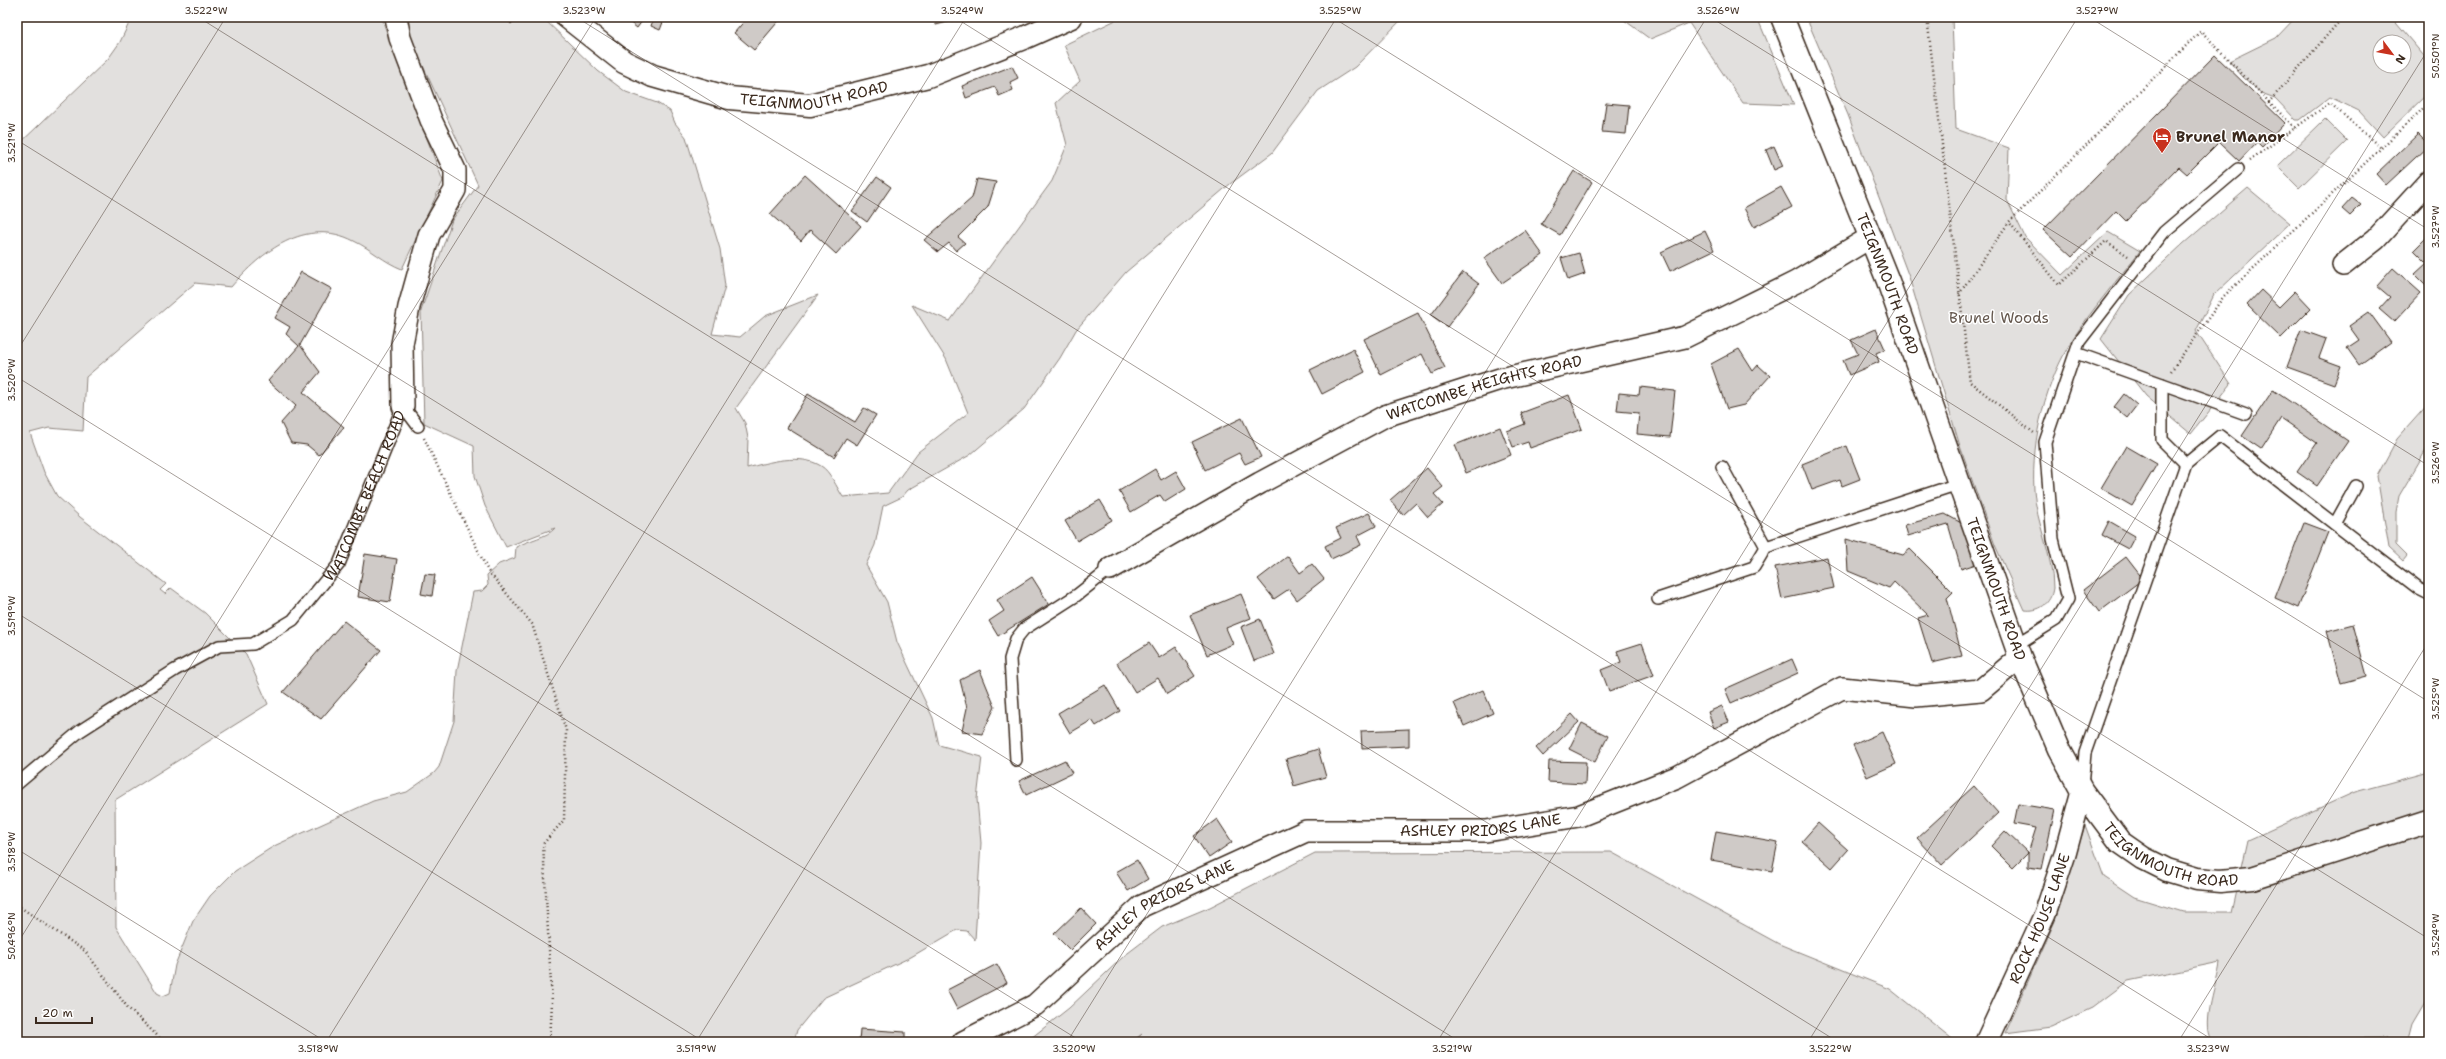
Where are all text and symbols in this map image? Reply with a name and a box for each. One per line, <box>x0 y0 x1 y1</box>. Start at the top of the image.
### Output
text: 3.522°W <box>184 4 228 17</box>
text: 3.523°W <box>562 4 606 17</box>
text: 3.524°W <box>941 4 984 17</box>
text: 3.525°W <box>1319 4 1362 17</box>
text: 3.526°W <box>1696 4 1740 17</box>
text: 3.527°W <box>2076 4 2119 17</box>
north arrow <box>2372 34 2412 74</box>
text: 50.501°N <box>2429 34 2442 78</box>
text: N <box>2391 51 2409 67</box>
street label: TEIGNMOUTH ROAD <box>739 76 890 115</box>
text: 3.521°W <box>5 122 18 163</box>
hotel icon: Brunel Manor <box>2151 126 2173 154</box>
place label: Brunel Manor <box>2176 127 2285 147</box>
text: 3.527°W <box>2429 205 2442 248</box>
street label: TEIGNMOUTH ROAD <box>1852 210 1923 358</box>
park label: Brunel Woods <box>1949 308 2049 328</box>
street label: WATCOMBE HEIGHTS ROAD <box>1384 351 1584 425</box>
text: 3.520°W <box>5 358 18 402</box>
street label: WATCOMBE BEACH ROAD <box>319 407 410 586</box>
text: 3.526°W <box>2429 441 2442 485</box>
street label: TEIGNMOUTH ROAD <box>1962 515 2031 663</box>
text: 3.519°W <box>5 595 18 636</box>
text: 3.525°W <box>2429 677 2442 720</box>
street label: ASHLEY PRIORS LANE <box>1400 809 1563 841</box>
street label: TEIGNMOUTH ROAD <box>2099 818 2239 891</box>
text: 3.518°W <box>5 831 18 872</box>
street label: ROCK HOUSE LANE <box>2004 850 2075 987</box>
street label: ASHLEY PRIORS LANE <box>1090 855 1237 955</box>
text: 50.496°N <box>5 912 18 960</box>
text: 3.524°W <box>2429 913 2442 957</box>
scale bar <box>36 999 92 1025</box>
text: 20 m <box>42 1005 73 1021</box>
text: 3.518°W <box>298 1042 339 1055</box>
text: 3.519°W <box>676 1042 717 1055</box>
text: 3.520°W <box>1052 1042 1096 1055</box>
text: 3.521°W <box>1432 1042 1473 1055</box>
text: 3.522°W <box>1808 1042 1852 1055</box>
text: 3.523°W <box>2186 1042 2230 1055</box>

